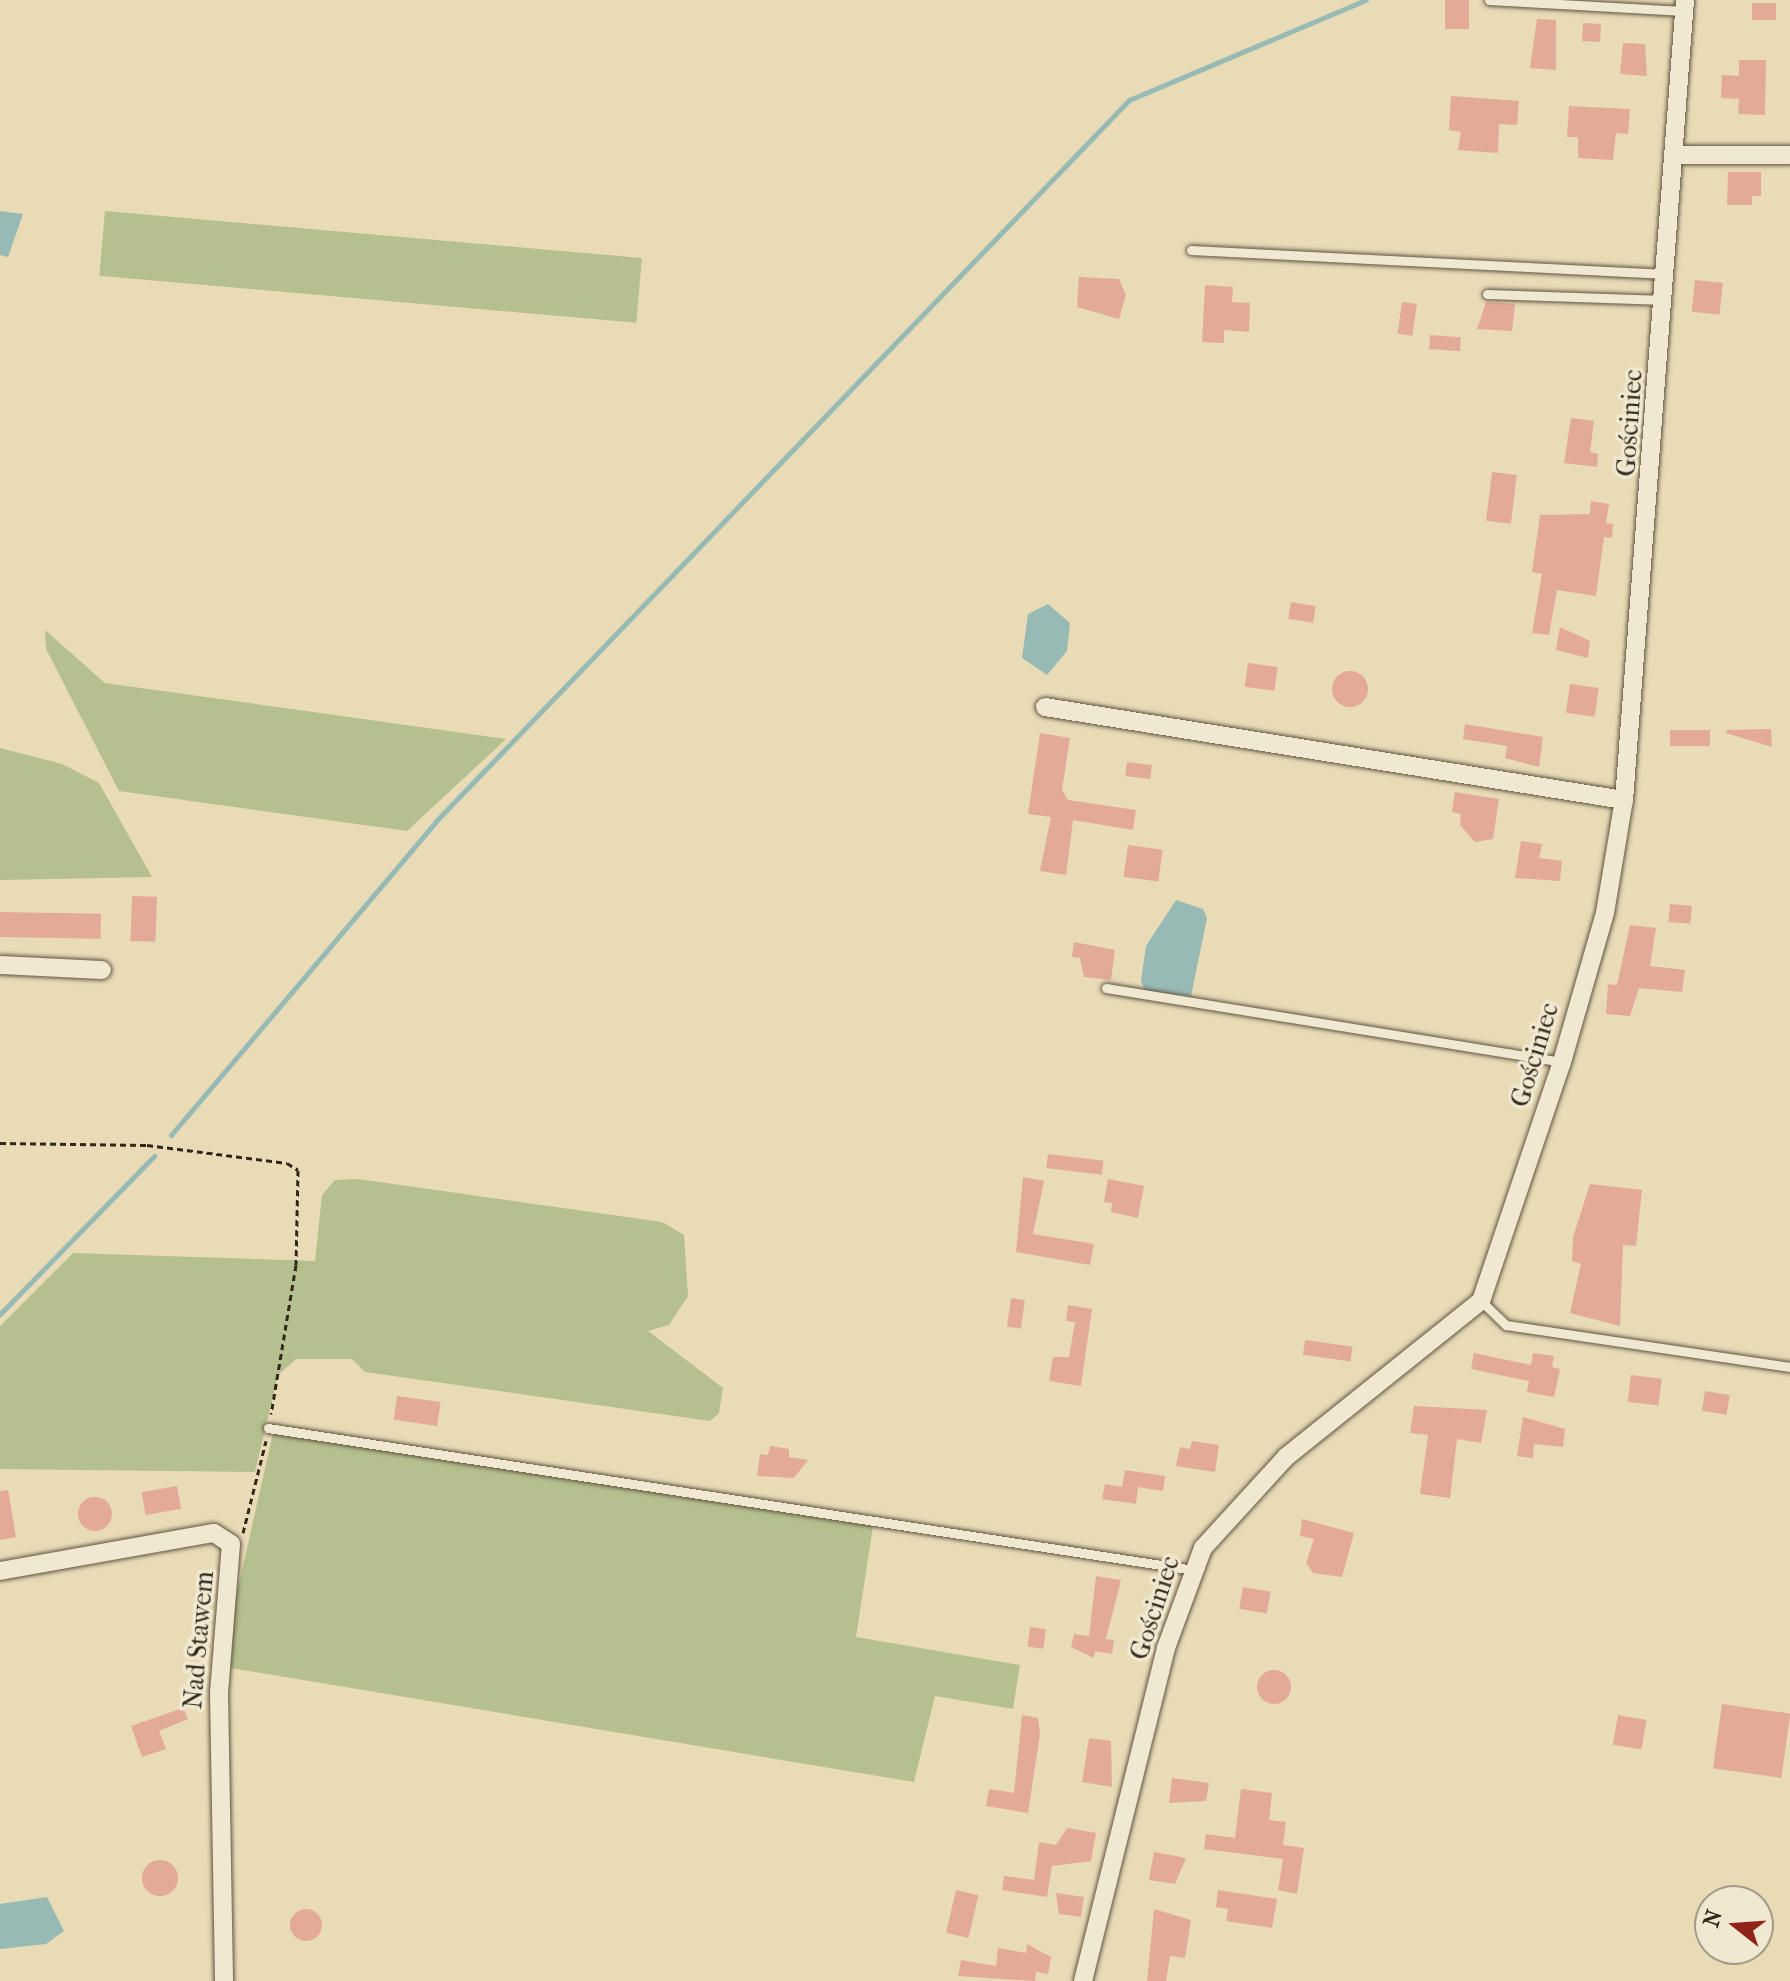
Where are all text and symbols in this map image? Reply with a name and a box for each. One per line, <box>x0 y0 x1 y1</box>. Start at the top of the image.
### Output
street label: Gościniec <box>1611 368 1649 478</box>
street label: Gościniec <box>1504 999 1566 1111</box>
street label: Gościniec <box>1124 1552 1186 1664</box>
street label: Nad Stawem <box>177 1570 221 1710</box>
north arrow <box>1694 1885 1774 1965</box>
text: N <box>1698 1907 1728 1930</box>

